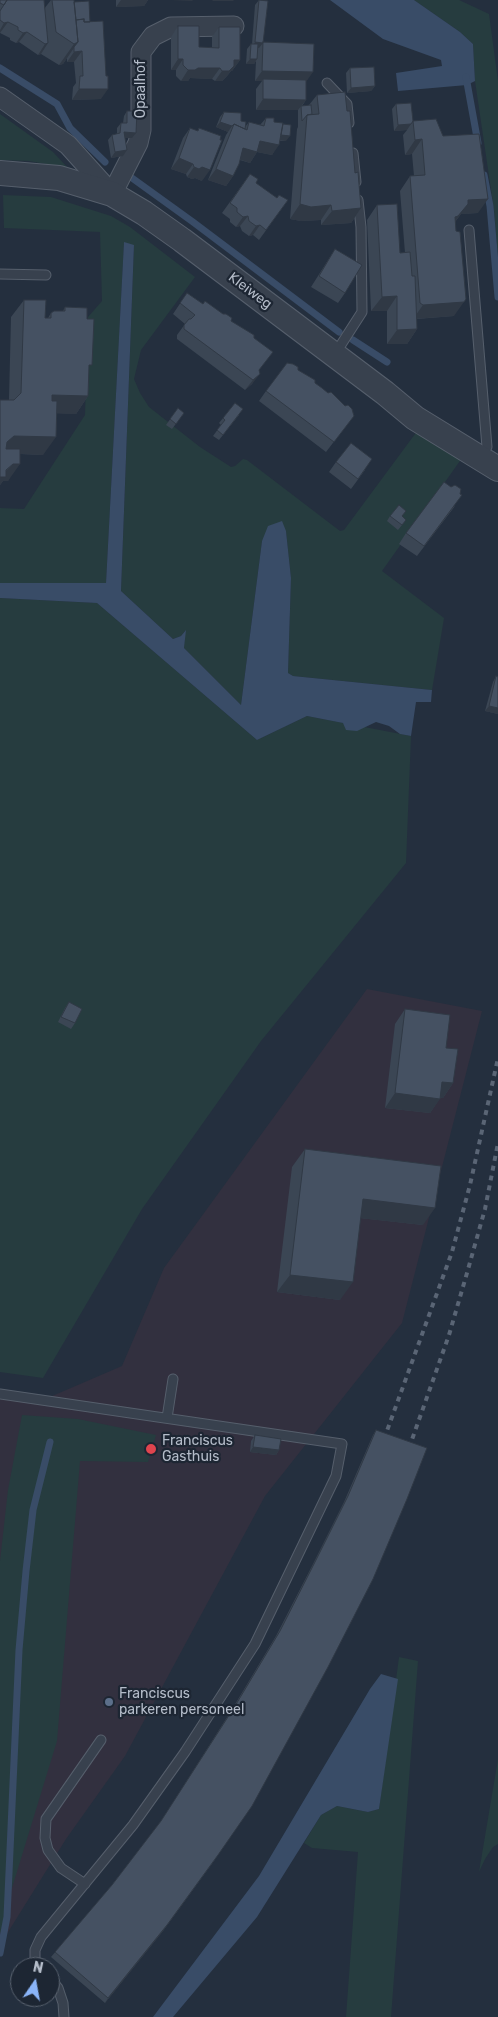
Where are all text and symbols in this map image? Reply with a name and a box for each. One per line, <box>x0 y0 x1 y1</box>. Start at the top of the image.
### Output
street label: Opaalhof <box>133 60 149 118</box>
street label: Kleiweg <box>225 269 275 313</box>
place label: Franciscus Gasthuis <box>162 1433 233 1465</box>
marker: Franciscus Gasthuis <box>144 1442 158 1456</box>
place label: Franciscus parkeren personeel <box>119 1686 244 1718</box>
marker: Franciscus parkeren personeel <box>103 1696 115 1708</box>
north arrow <box>10 1957 60 2007</box>
text: N <box>31 1958 45 1977</box>

